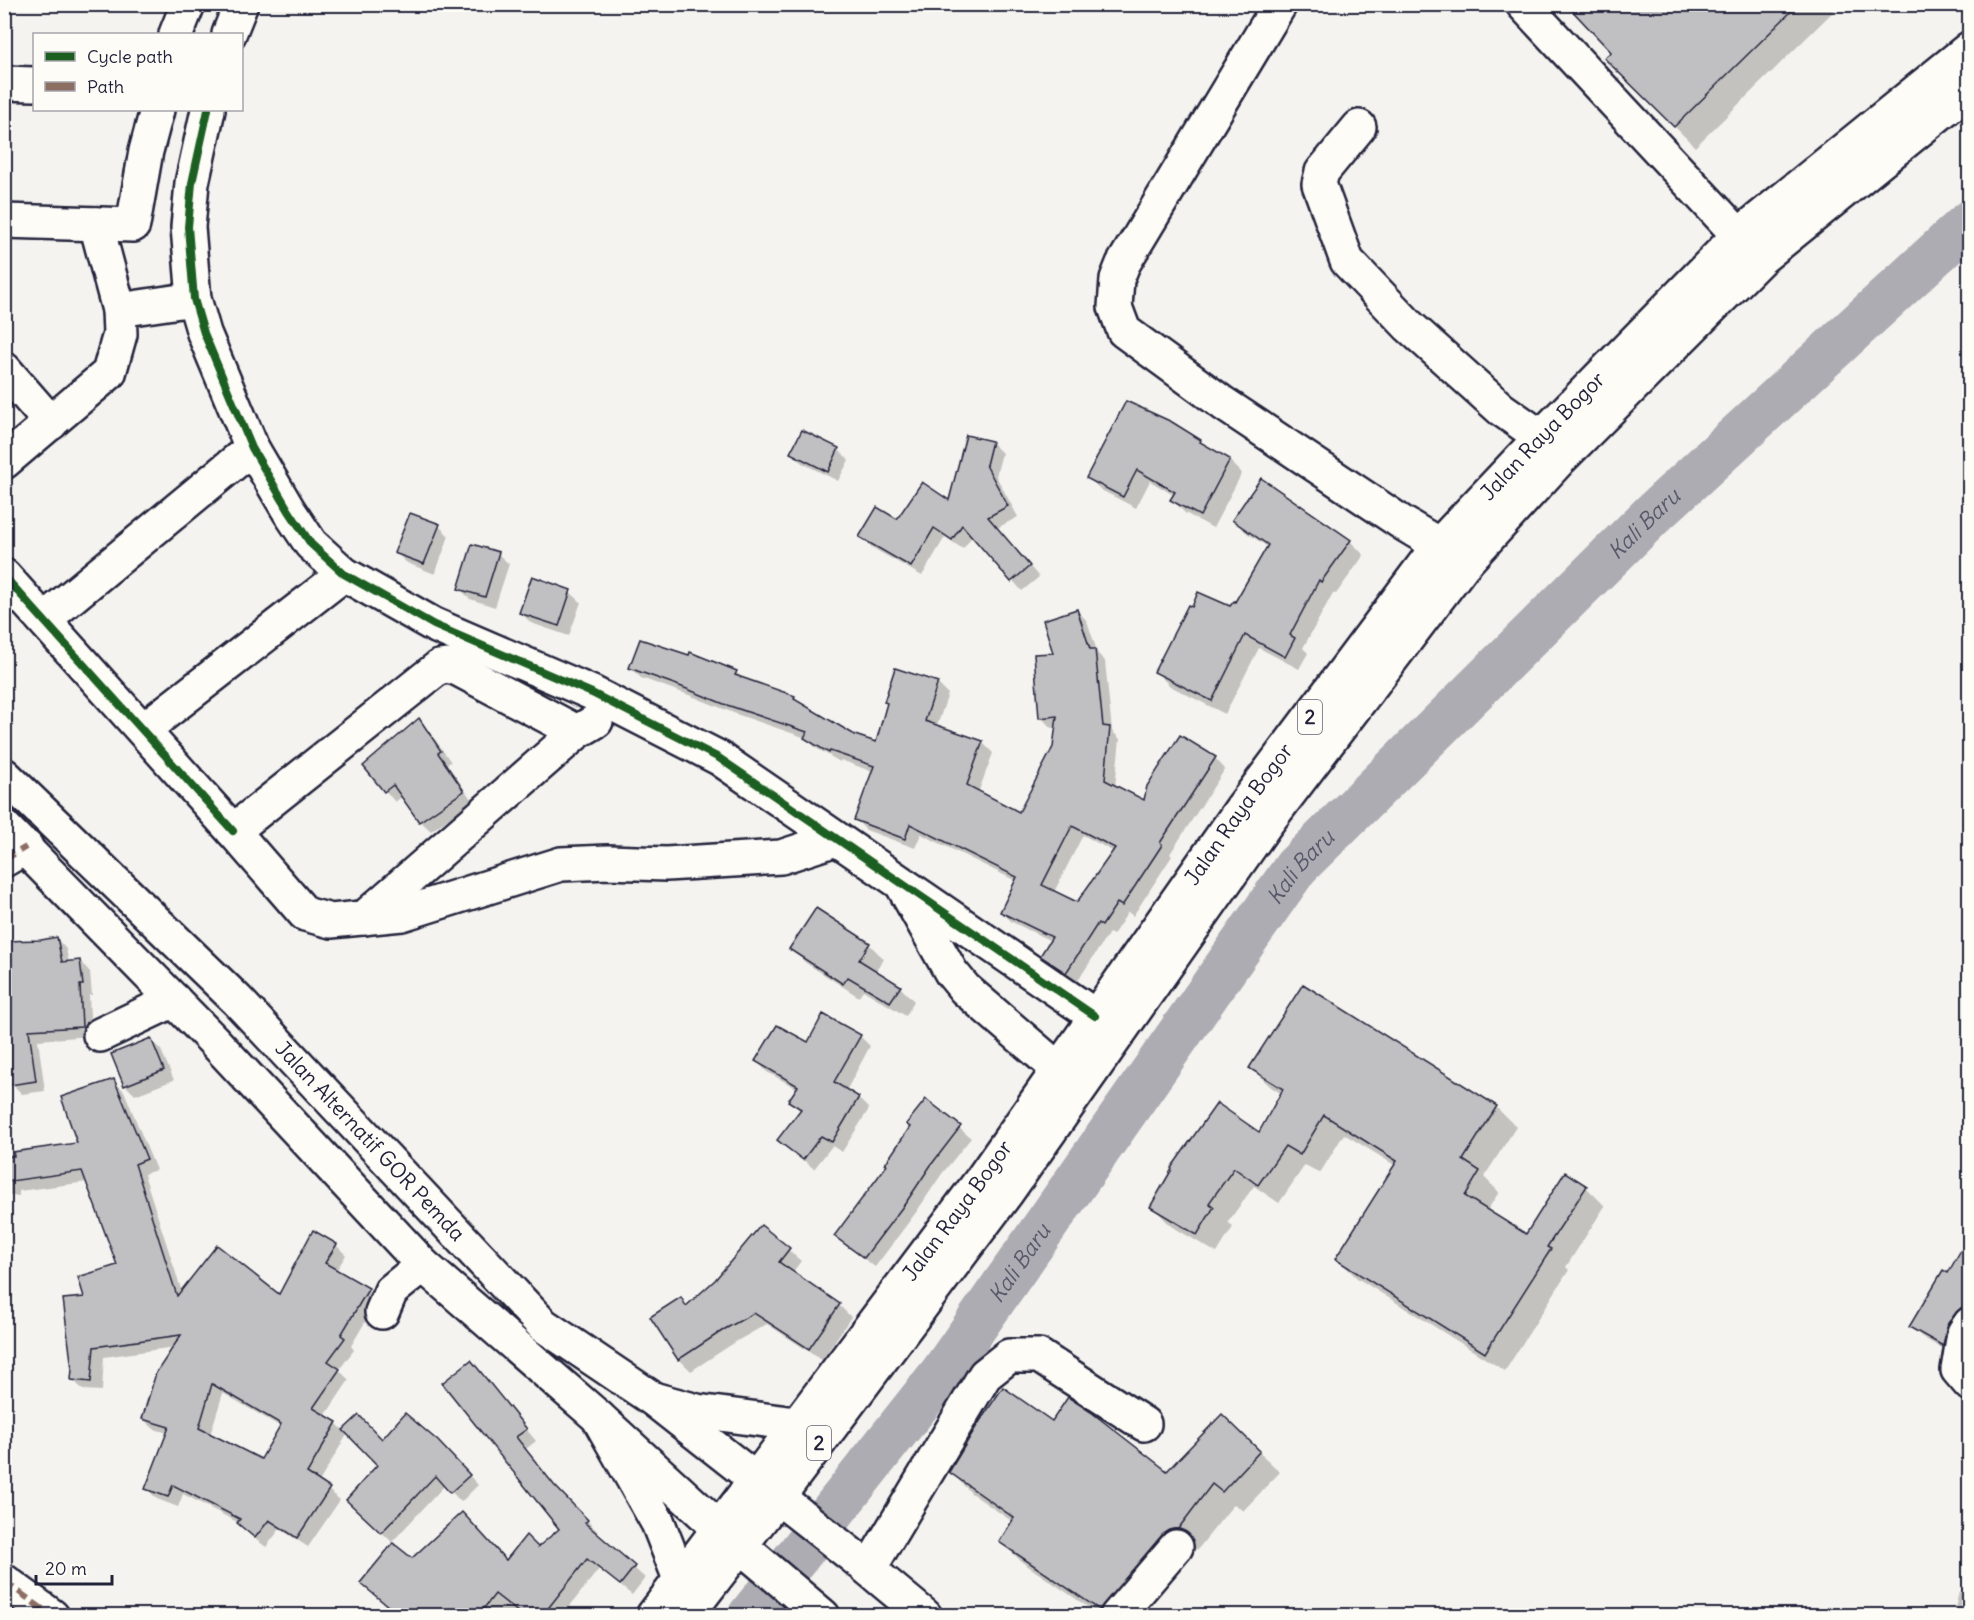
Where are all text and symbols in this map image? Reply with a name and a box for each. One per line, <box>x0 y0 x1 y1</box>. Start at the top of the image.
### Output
legend <box>33 33 243 111</box>
text: Cycle path <box>87 45 173 68</box>
text: Path <box>87 75 124 98</box>
street label: Jalan Raya Bogor <box>1474 366 1611 506</box>
water label: Kali Baru <box>1602 481 1687 565</box>
road number: 2 <box>1298 700 1322 734</box>
street label: Jalan Raya Bogor <box>1178 738 1299 890</box>
water label: Kali Baru <box>1260 823 1341 910</box>
street label: Jalan Alternatif GOR Pemda <box>270 1035 471 1247</box>
street label: Jalan Raya Bogor <box>896 1134 1018 1286</box>
water label: Kali Baru <box>982 1217 1057 1308</box>
road number: 2 <box>807 1426 831 1460</box>
scale bar <box>36 1548 112 1586</box>
text: 20 m <box>45 1557 87 1580</box>

